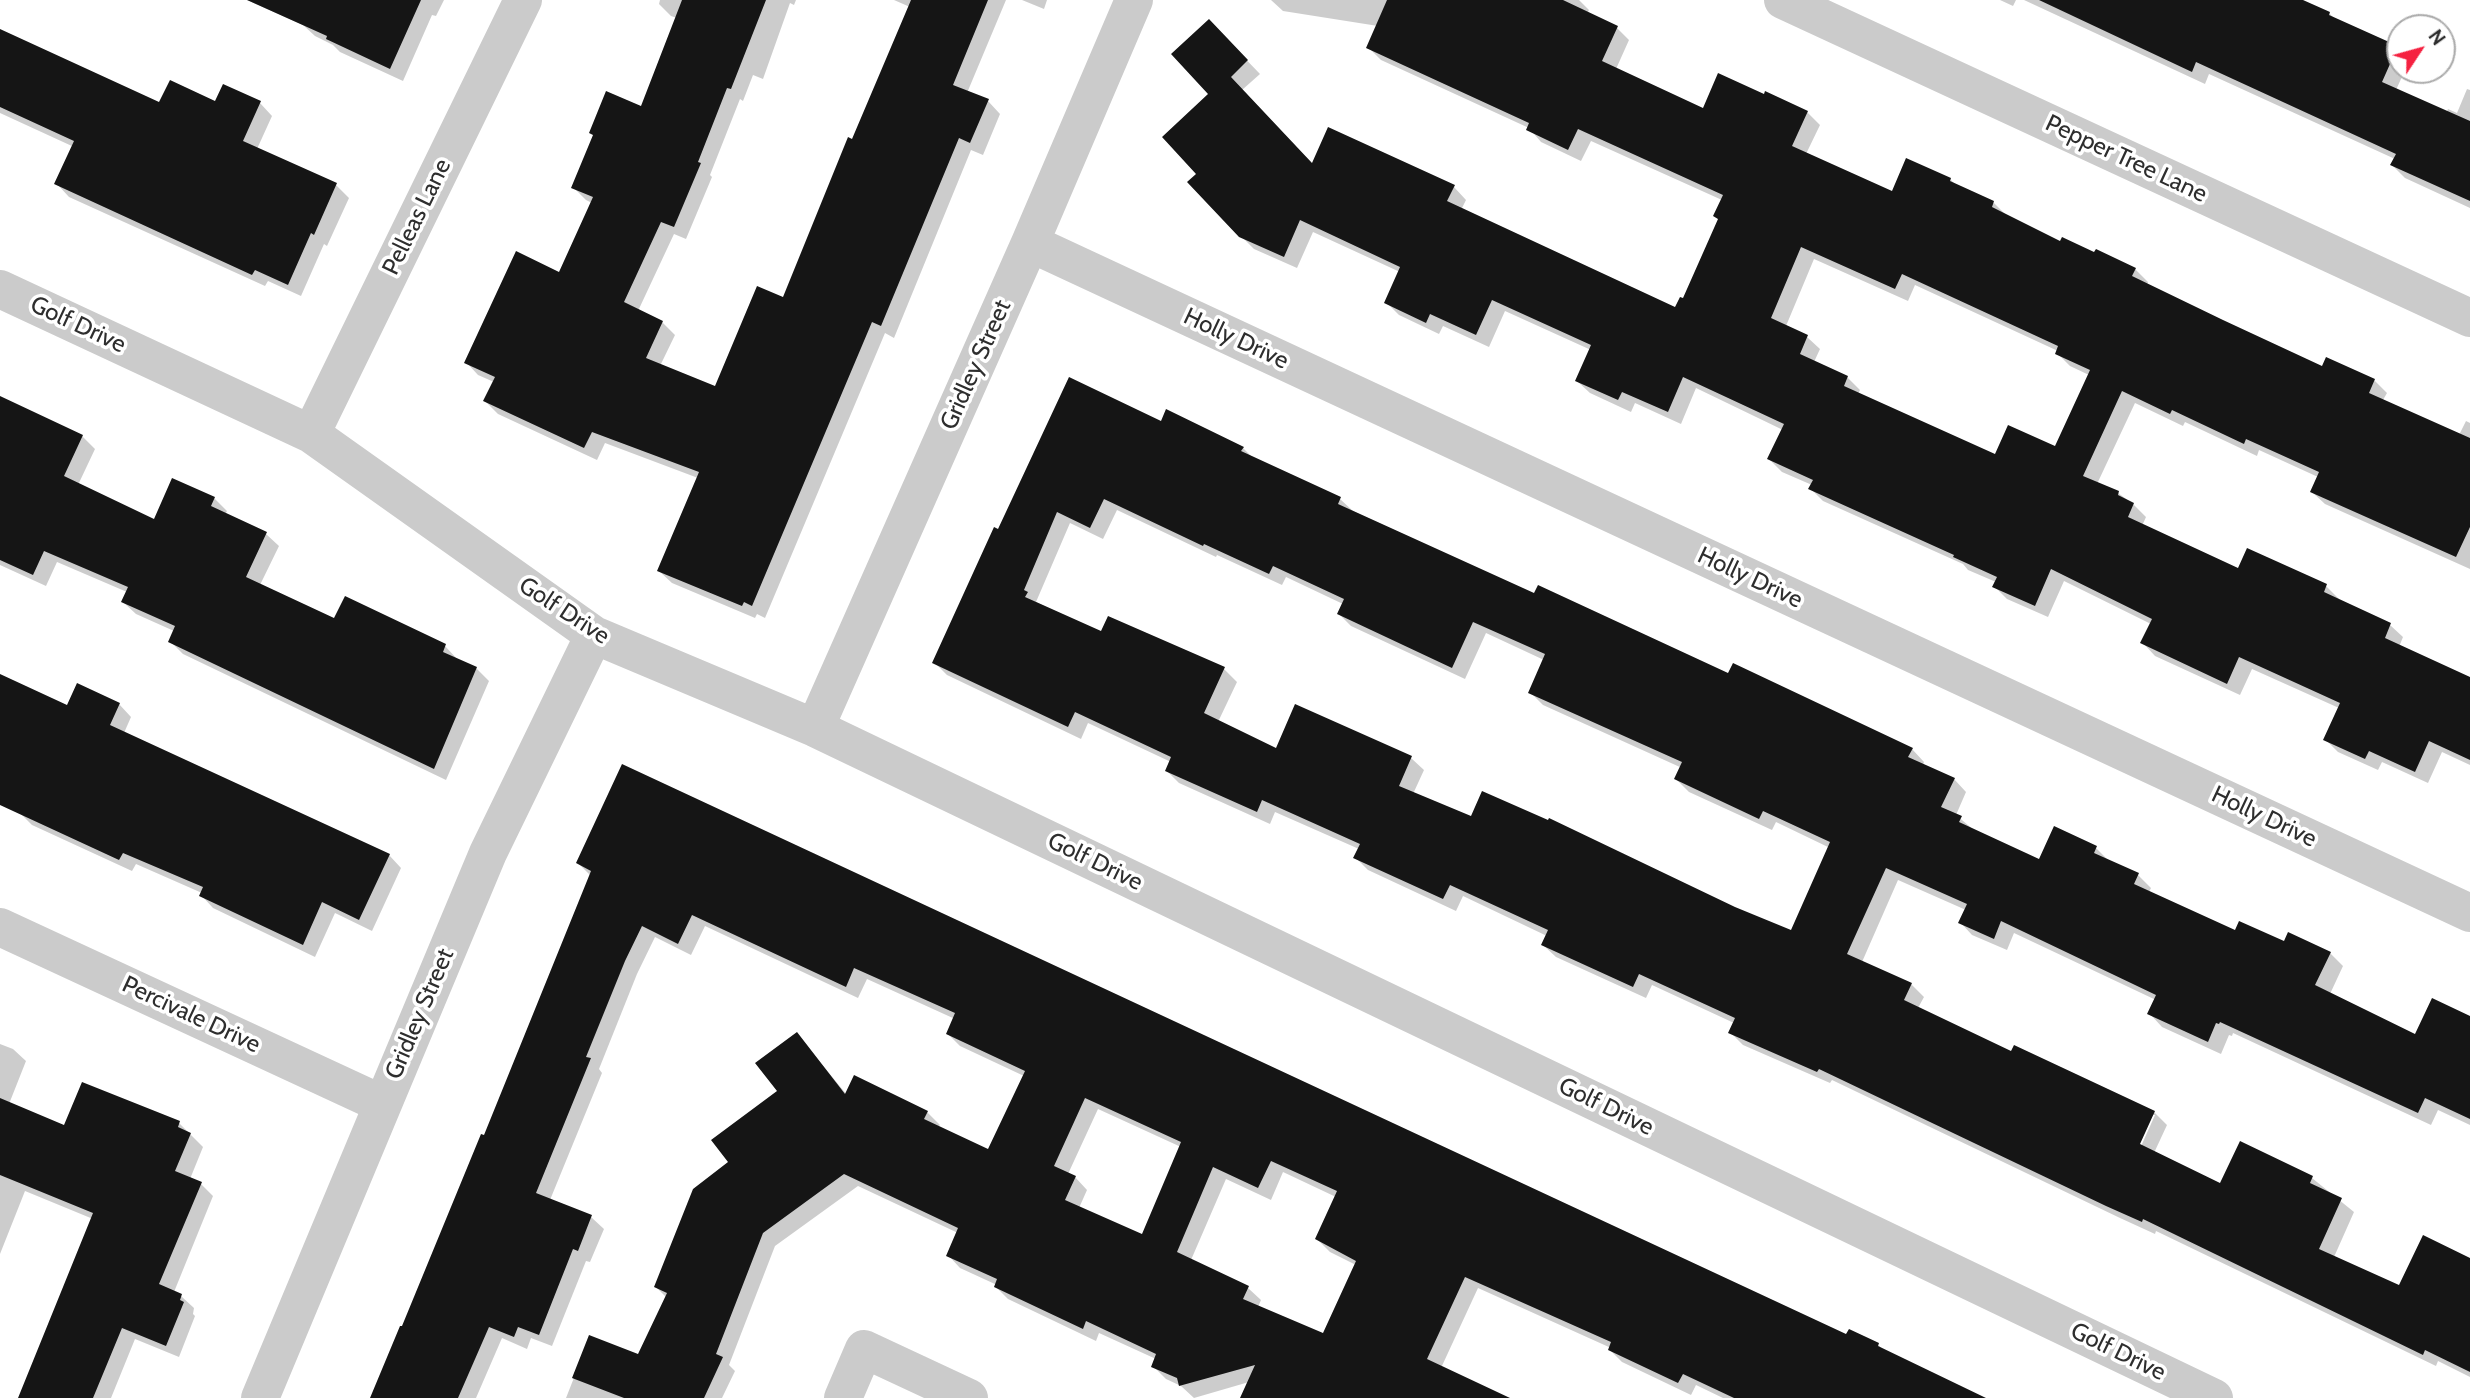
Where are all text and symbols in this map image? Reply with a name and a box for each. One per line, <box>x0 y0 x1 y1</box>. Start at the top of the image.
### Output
north arrow <box>2386 14 2456 84</box>
text: N <box>2424 25 2450 50</box>
street label: Pepper Tree Lane <box>2041 109 2211 209</box>
street label: Pelleas Lane <box>377 154 457 280</box>
street label: Golf Drive <box>26 290 130 360</box>
street label: Gridley Street <box>935 296 1017 434</box>
street label: Holly Drive <box>1179 302 1293 376</box>
street label: Holly Drive <box>1693 541 1807 615</box>
street label: Golf Drive <box>513 571 615 651</box>
street label: Holly Drive <box>2207 780 2321 854</box>
street label: Golf Drive <box>1043 827 1147 897</box>
street label: Gridley Street <box>380 944 460 1084</box>
street label: Percivale Drive <box>117 970 265 1060</box>
street label: Golf Drive <box>1554 1072 1658 1142</box>
street label: Golf Drive <box>2066 1317 2170 1387</box>

